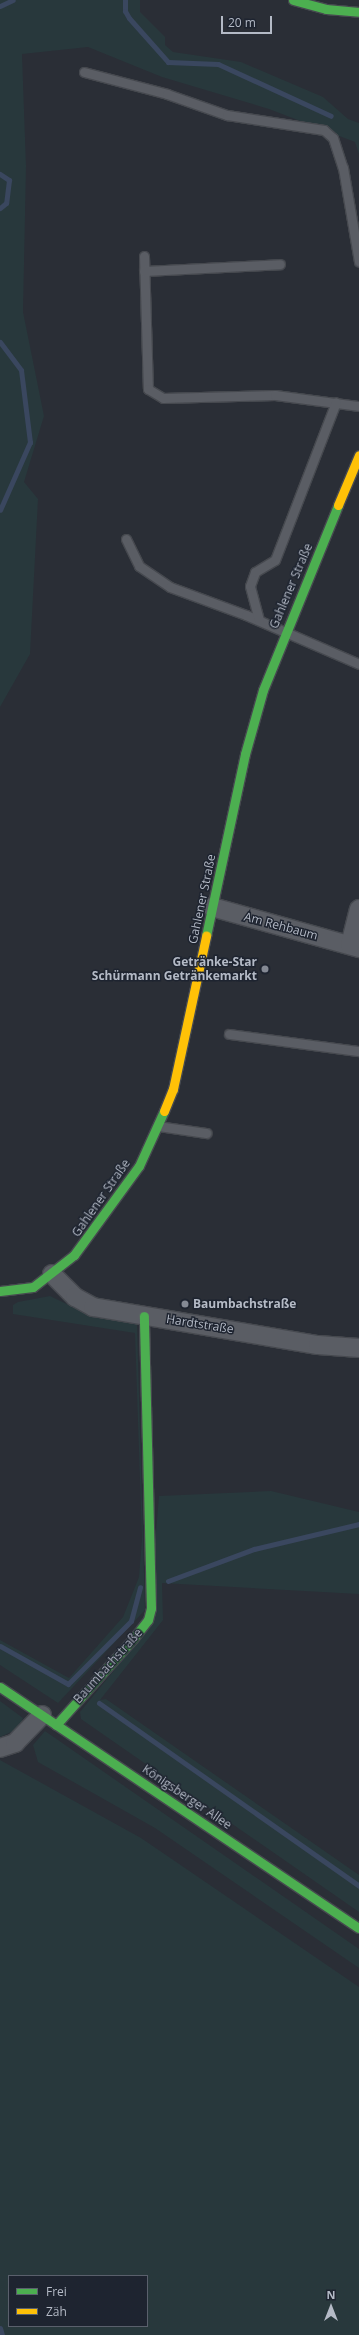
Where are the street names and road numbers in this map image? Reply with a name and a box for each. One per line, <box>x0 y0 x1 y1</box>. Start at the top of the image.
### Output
street label: Gahlener Straße <box>267 541 315 631</box>
street label: Gahlener Straße <box>185 853 219 945</box>
street label: Am Rehbaum <box>243 909 319 943</box>
street label: Gahlener Straße <box>69 1156 133 1240</box>
street label: Hardtstraße <box>165 1312 235 1336</box>
street label: Baumbachstraße <box>71 1626 145 1706</box>
street label: Königsberger Allee <box>140 1762 234 1832</box>

